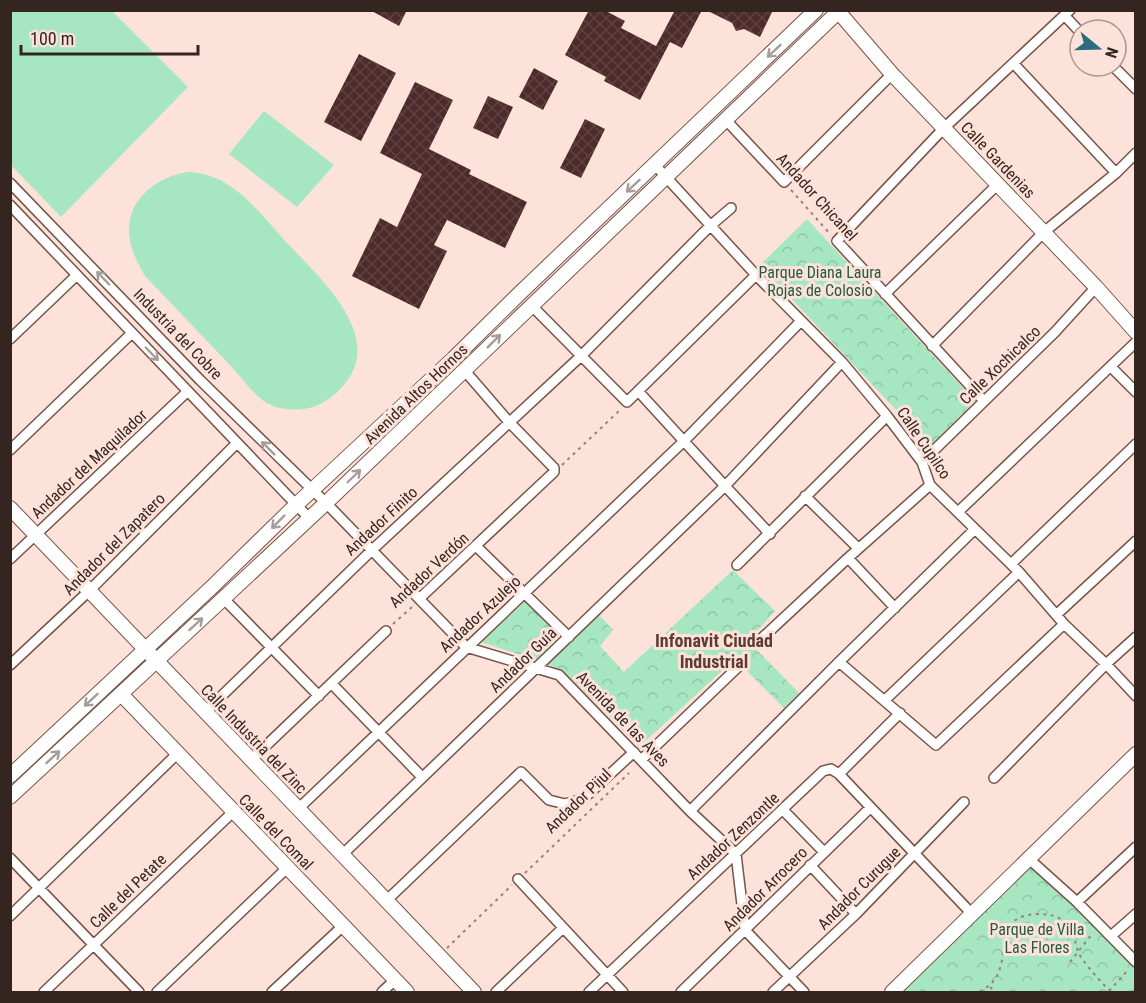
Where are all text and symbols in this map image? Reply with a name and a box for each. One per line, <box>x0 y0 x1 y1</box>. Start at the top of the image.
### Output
scale bar <box>21 18 198 56</box>
north arrow <box>1068 18 1128 78</box>
text: 100 m <box>30 28 74 49</box>
one-way arrow <box>766 43 781 58</box>
text: N <box>1101 45 1122 60</box>
street label: Calle Gardenias <box>957 118 1039 202</box>
street label: Andador Chicanel <box>773 149 861 245</box>
one-way arrow <box>625 178 640 193</box>
park label: Parque Diana Laura Rojas de Colosio <box>759 263 881 300</box>
one-way arrow <box>96 271 110 286</box>
street label: Industria del Cobre <box>130 284 226 384</box>
street label: Calle Xochicalco <box>956 322 1044 408</box>
one-way arrow <box>487 334 502 349</box>
street label: Avenida Altos Hornos <box>360 340 472 448</box>
one-way arrow <box>145 346 159 361</box>
street label: Calle Cupilco <box>893 403 955 483</box>
street label: Andador del Maquilador <box>27 405 151 523</box>
one-way arrow <box>261 441 276 455</box>
one-way arrow <box>346 469 361 484</box>
street label: Andador Finito <box>341 483 421 559</box>
street label: Andador del Zapatero <box>59 489 169 599</box>
one-way arrow <box>271 515 286 530</box>
street label: Andador Verdón <box>385 528 473 612</box>
street label: Andador Azulejo <box>436 572 524 656</box>
one-way arrow <box>188 617 203 631</box>
street label: Andador Guía <box>486 623 560 697</box>
district label: Infonavit Ciudad Industrial <box>655 630 773 672</box>
street label: Avenida de las Aves <box>573 667 673 771</box>
street label: Calle Industria del Zinc <box>197 680 311 798</box>
one-way arrow <box>84 693 99 707</box>
one-way arrow <box>46 750 61 764</box>
street label: Andador Pijul <box>541 765 615 837</box>
street label: Andador Zenzontle <box>683 788 783 884</box>
street label: Calle del Comal <box>235 790 317 874</box>
street label: Andador Arrocero <box>719 843 811 935</box>
street label: Andador Curugue <box>814 843 904 933</box>
street label: Calle del Petate <box>86 850 170 932</box>
park label: Parque de Villa Las Flores <box>990 920 1084 957</box>

